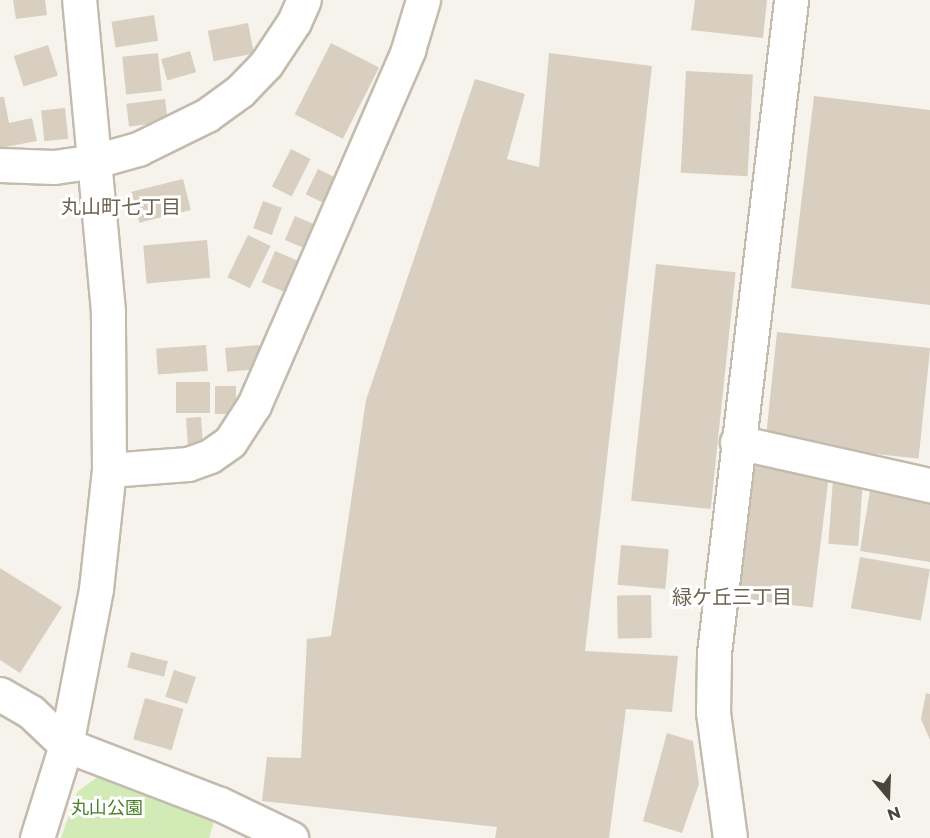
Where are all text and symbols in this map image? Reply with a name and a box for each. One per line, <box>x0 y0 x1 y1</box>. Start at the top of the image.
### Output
district label: 丸山町七丁目 <box>61 195 181 219</box>
district label: 緑ケ丘三丁目 <box>672 585 792 609</box>
north arrow <box>858 766 918 826</box>
park label: 丸山公園 <box>71 797 143 819</box>
text: N <box>885 802 903 825</box>

